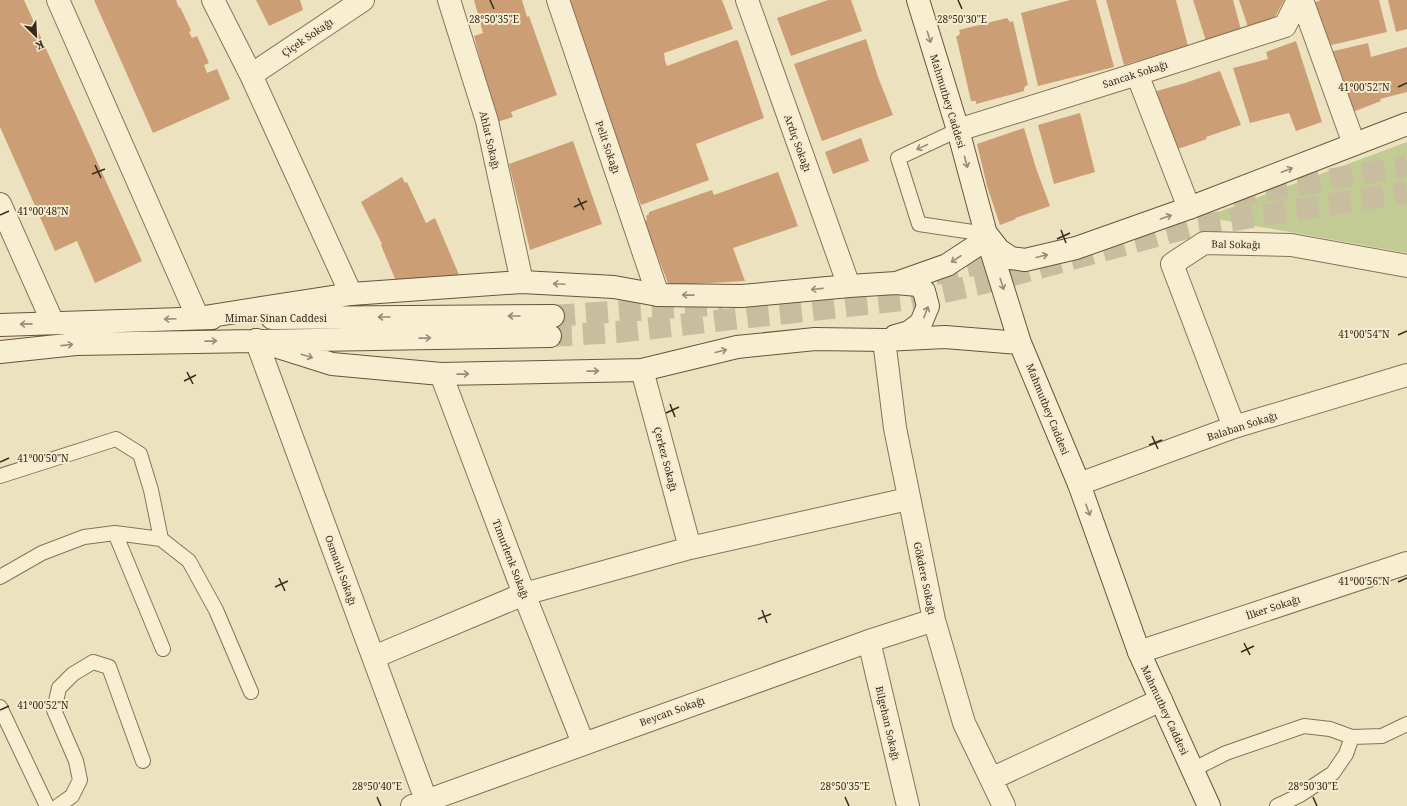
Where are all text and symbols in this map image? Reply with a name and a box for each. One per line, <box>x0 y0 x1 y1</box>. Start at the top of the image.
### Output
text: 28°50'35"E <box>469 12 519 26</box>
text: 28°50'30"E <box>937 12 987 26</box>
street label: Çiçek Sokağı <box>278 14 336 59</box>
north arrow <box>16 16 56 56</box>
one-way arrow <box>926 31 933 44</box>
text: K <box>33 37 47 54</box>
street label: Mahmutbey Caddesi <box>927 52 969 150</box>
street label: Sancak Sokağı <box>1101 57 1170 91</box>
text: 41°00'52"N <box>1338 80 1390 94</box>
street label: Ahlat Sokağı <box>476 109 504 171</box>
street label: Ardıç Sokağı <box>781 112 815 174</box>
street label: Pelit Sokağı <box>592 119 624 176</box>
one-way arrow <box>917 144 929 151</box>
one-way arrow <box>963 155 970 168</box>
one-way arrow <box>1281 166 1293 174</box>
text: 41°00'48"N <box>17 204 69 218</box>
one-way arrow <box>1160 212 1172 220</box>
street label: Bal Sokağı <box>1211 237 1261 251</box>
one-way arrow <box>1035 251 1048 259</box>
one-way arrow <box>950 255 962 263</box>
one-way arrow <box>999 278 1006 291</box>
one-way arrow <box>553 280 566 288</box>
one-way arrow <box>811 285 824 293</box>
one-way arrow <box>682 291 695 299</box>
one-way arrow <box>922 306 930 318</box>
street label: Mimar Sinan Caddesi <box>225 311 328 325</box>
one-way arrow <box>508 312 521 320</box>
one-way arrow <box>378 313 391 321</box>
one-way arrow <box>164 315 177 323</box>
one-way arrow <box>20 320 33 328</box>
text: 41°00'54"N <box>1338 327 1390 341</box>
one-way arrow <box>418 334 431 342</box>
one-way arrow <box>204 337 217 345</box>
one-way arrow <box>60 341 73 349</box>
one-way arrow <box>714 347 727 354</box>
one-way arrow <box>300 353 313 360</box>
street label: Mahmutbey Caddesi <box>1023 361 1073 458</box>
one-way arrow <box>586 367 599 375</box>
one-way arrow <box>456 370 469 378</box>
street label: Balaban Sokağı <box>1205 408 1280 444</box>
street label: Çerkez Sokağı <box>651 425 682 494</box>
text: 41°00'50"N <box>17 451 69 465</box>
one-way arrow <box>1085 504 1092 517</box>
street label: Timurlenk Sokağı <box>489 517 533 602</box>
street label: Osmanlı Sokağı <box>322 533 360 608</box>
street label: Gökdere Sokağı <box>910 540 940 616</box>
text: 41°00'56"N <box>1338 574 1390 588</box>
street label: İlker Sokağı <box>1244 591 1303 622</box>
street label: Mahmutbey Caddesi <box>1138 663 1192 758</box>
street label: Bilgehan Sokağı <box>873 684 904 762</box>
street label: Beycan Sokağı <box>637 692 707 729</box>
text: 41°00'52"N <box>17 698 69 712</box>
text: 28°50'40"E <box>352 779 402 793</box>
text: 28°50'35"E <box>820 779 870 793</box>
text: 28°50'30"E <box>1288 779 1338 793</box>

